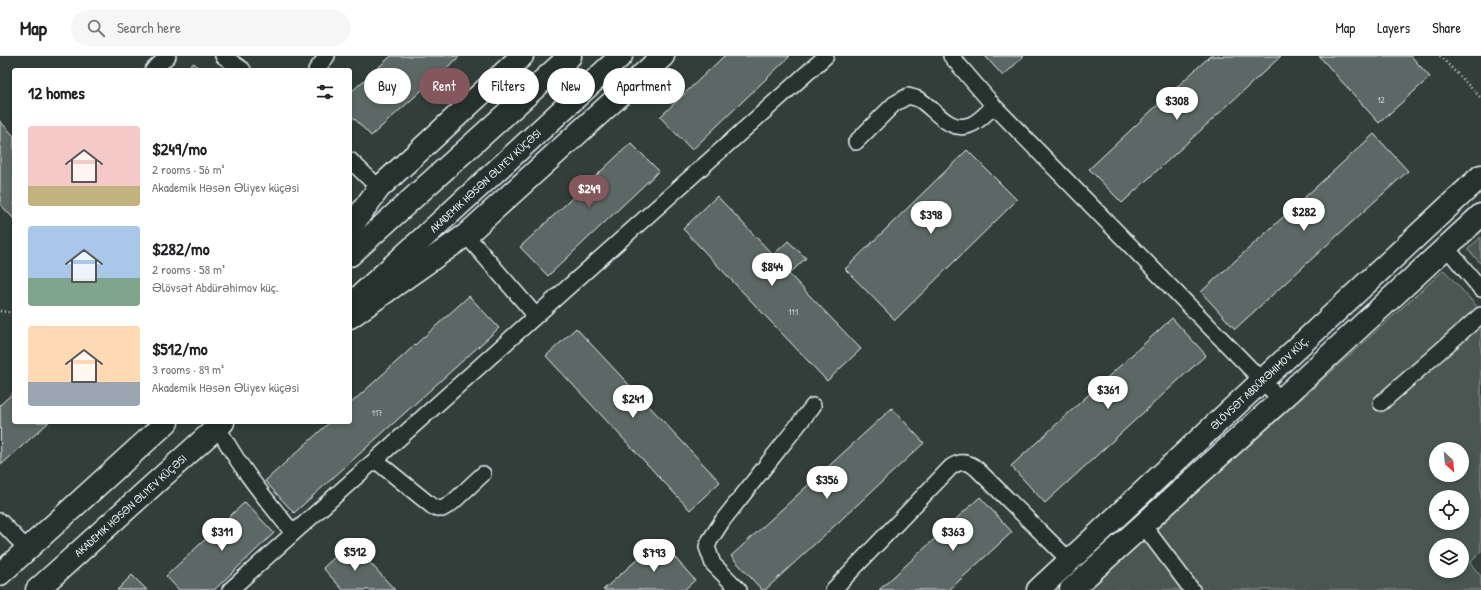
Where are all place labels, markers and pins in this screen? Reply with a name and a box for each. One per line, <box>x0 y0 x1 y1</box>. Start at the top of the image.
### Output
pin: $308 <box>1153 87 1201 121</box>
pin: $249 <box>565 175 613 209</box>
pin: $282 <box>1280 198 1328 232</box>
pin: $398 <box>907 201 955 235</box>
pin: $844 <box>748 253 796 287</box>
pin: $361 <box>1084 376 1132 410</box>
pin: $241 <box>609 385 657 419</box>
pin: $356 <box>803 466 851 500</box>
pin: $311 <box>198 518 246 552</box>
pin: $363 <box>929 518 977 552</box>
pin: $512 <box>331 538 379 572</box>
pin: $793 <box>630 539 678 573</box>

